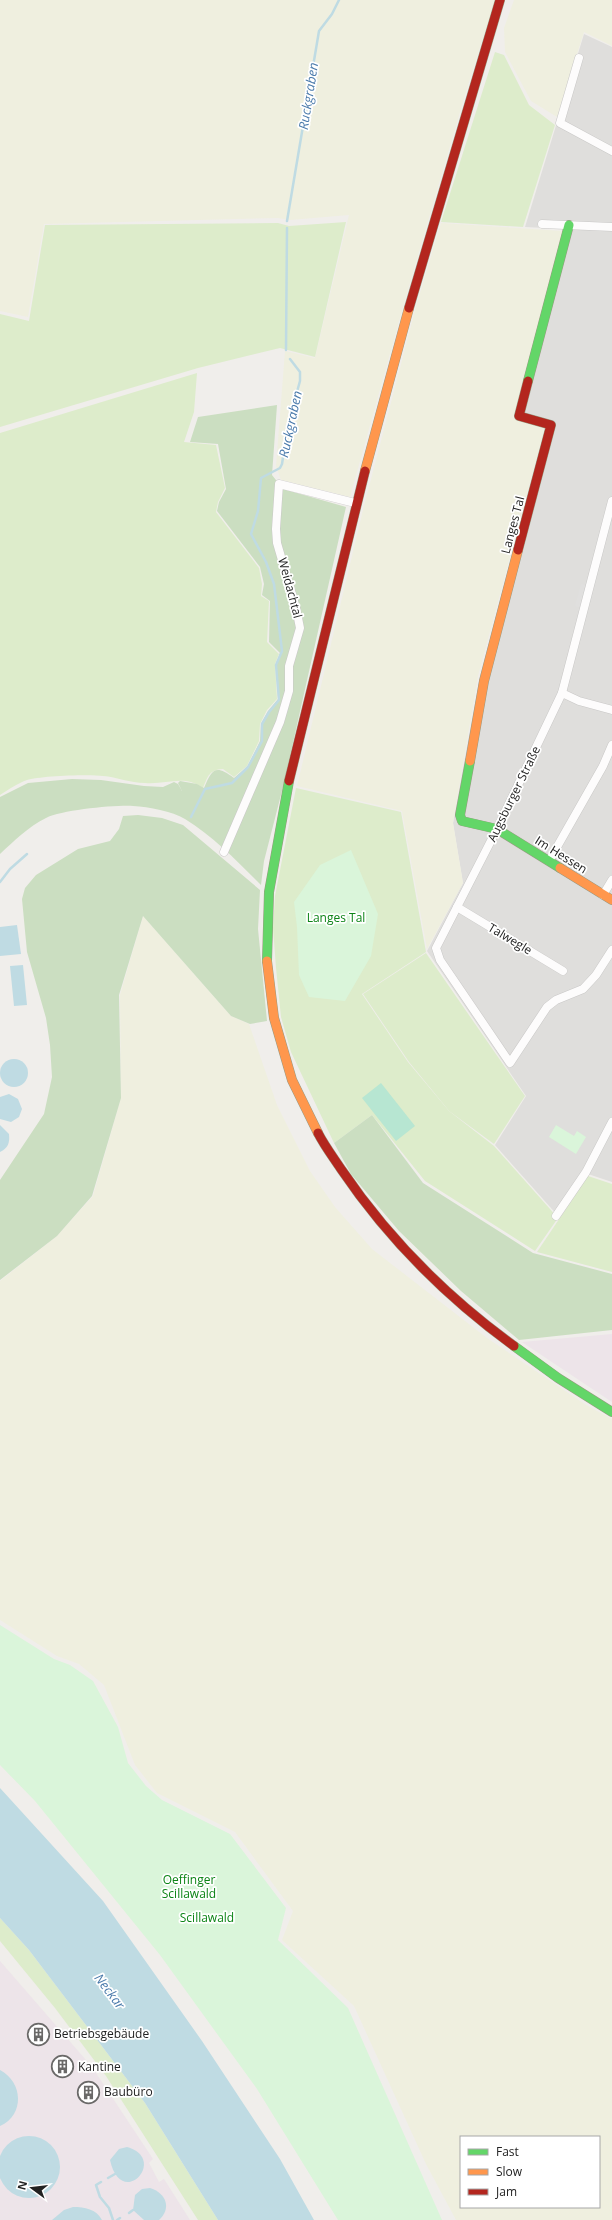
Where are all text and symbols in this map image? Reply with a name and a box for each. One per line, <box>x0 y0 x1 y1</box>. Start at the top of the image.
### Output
water label: Ruckgraben <box>294 61 322 131</box>
water label: Ruckgraben <box>274 389 306 459</box>
street label: Langes Tal <box>497 494 528 555</box>
street label: Weidachtal <box>274 556 307 620</box>
street label: Augsburger Straße <box>483 743 544 845</box>
street label: Im Hessen <box>532 832 591 877</box>
park label: Langes Tal <box>307 909 365 926</box>
street label: Talwegle <box>485 919 536 959</box>
park label: Oeffinger Scillawald <box>162 1871 216 1902</box>
park label: Scillawald <box>180 1909 234 1926</box>
water label: Neckar <box>91 1969 130 2013</box>
building icon: Betriebsgebäude <box>26 2021 52 2047</box>
place label: Betriebsgebäude <box>54 2025 149 2042</box>
building icon: Kantine <box>50 2054 76 2080</box>
place label: Kantine <box>78 2058 121 2075</box>
building icon: Baubüro <box>76 2079 102 2105</box>
place label: Baubüro <box>104 2083 153 2100</box>
legend <box>460 2136 600 2208</box>
text: Fast <box>496 2143 519 2160</box>
text: Slow <box>496 2163 523 2180</box>
north arrow <box>12 2168 52 2208</box>
text: N <box>13 2179 30 2192</box>
text: Jam <box>495 2183 517 2200</box>

